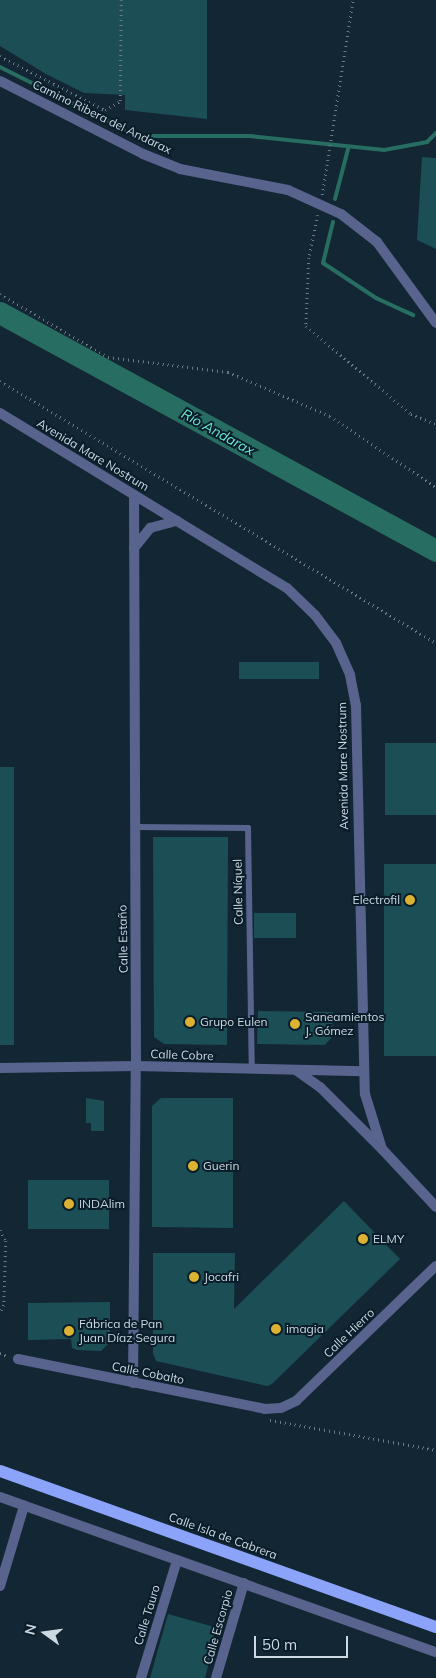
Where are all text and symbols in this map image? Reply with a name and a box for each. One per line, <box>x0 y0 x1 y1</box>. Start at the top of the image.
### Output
street label: Camino Ribera del Andarax <box>30 77 174 157</box>
water label: Río Andarax <box>179 405 257 459</box>
street label: Avenida Mare Nostrum <box>34 416 152 494</box>
street label: Avenida Mare Nostrum <box>335 702 351 830</box>
street label: Calle Níquel <box>230 859 246 925</box>
place label: Electrofil <box>353 893 400 907</box>
marker: Electrofil <box>404 894 416 906</box>
street label: Calle Estaño <box>115 905 131 973</box>
place label: Saneamientos J. Gómez <box>305 1010 384 1038</box>
place label: Grupo Eulen <box>200 1015 268 1029</box>
marker: Grupo Eulen <box>184 1016 196 1028</box>
marker: Saneamientos J. Gómez <box>289 1018 301 1030</box>
street label: Calle Cobre <box>150 1047 214 1063</box>
place label: Guerin <box>203 1159 239 1173</box>
marker: Guerin <box>187 1160 199 1172</box>
place label: INDAlim <box>79 1197 125 1211</box>
marker: INDAlim <box>63 1198 75 1210</box>
place label: ELMY <box>373 1232 404 1246</box>
marker: ELMY <box>357 1233 369 1245</box>
place label: Jocafri <box>204 1270 239 1284</box>
marker: Jocafri <box>188 1271 200 1283</box>
street label: Calle Hierro <box>321 1305 377 1361</box>
place label: Fábrica de Pan Juan Díaz Segura <box>79 1317 175 1345</box>
place label: imagia <box>286 1322 324 1336</box>
marker: imagia <box>270 1323 282 1335</box>
marker: Fábrica de Pan Juan Díaz Segura <box>63 1325 75 1337</box>
street label: Calle Cobalto <box>111 1359 185 1387</box>
street label: Calle Isla de Cabrera <box>167 1510 279 1562</box>
street label: Calle Tauro <box>131 1583 163 1647</box>
street label: Calle Escorpio <box>200 1588 236 1666</box>
north arrow <box>20 1608 70 1658</box>
text: N <box>20 1622 40 1637</box>
scale bar <box>256 1626 350 1658</box>
text: 50 m <box>262 1635 297 1654</box>

